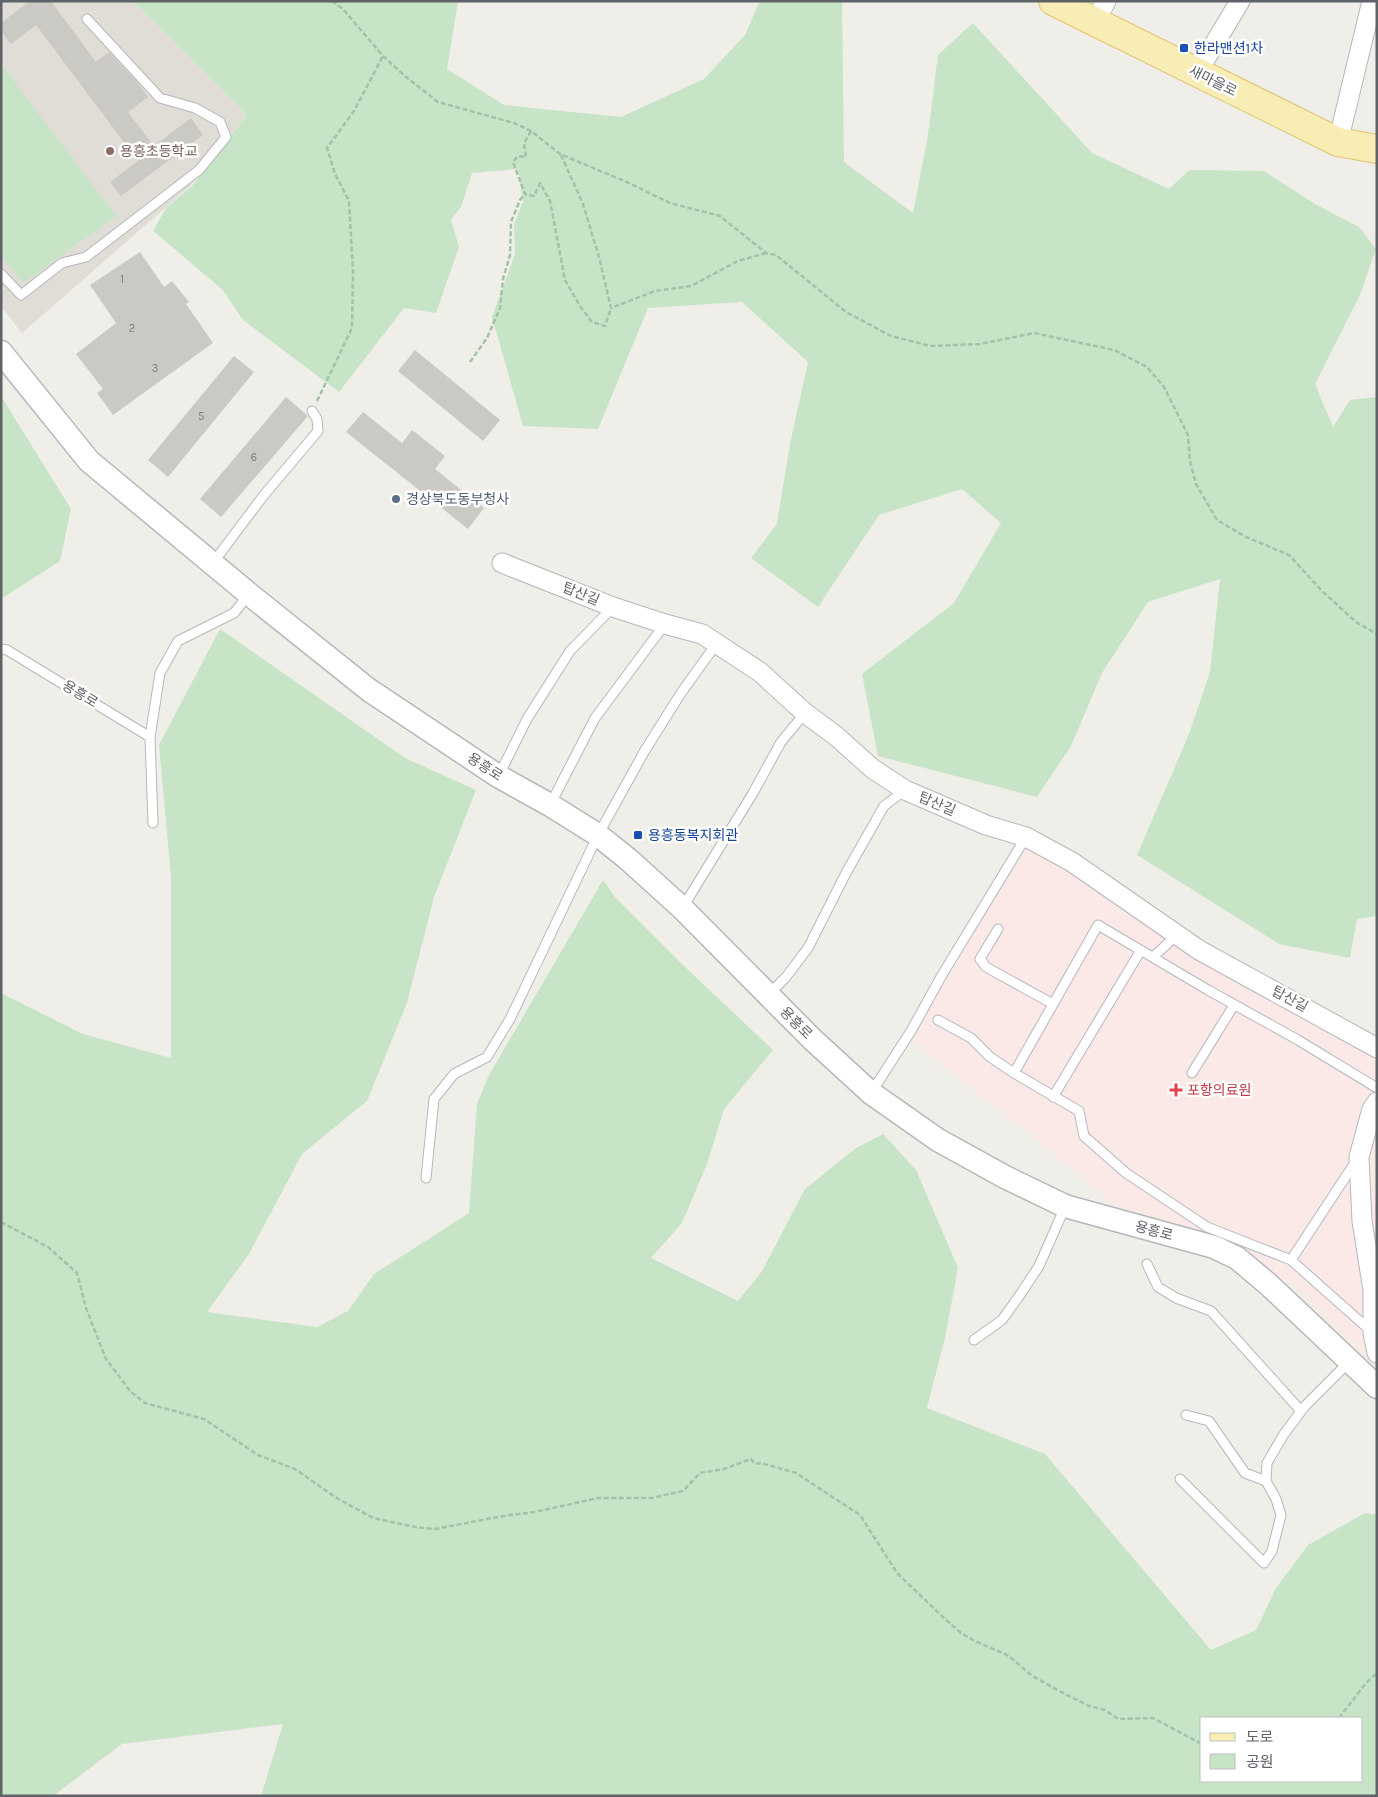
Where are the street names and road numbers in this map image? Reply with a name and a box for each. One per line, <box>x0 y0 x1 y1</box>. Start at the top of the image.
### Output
street label: 새마을로 <box>1186 62 1240 100</box>
street label: 탑산길 <box>560 579 602 609</box>
street label: 용흥로 <box>59 677 101 711</box>
street label: 용흥로 <box>464 749 506 785</box>
street label: 탑산길 <box>916 789 958 819</box>
street label: 탑산길 <box>1269 982 1311 1016</box>
street label: 용흥로 <box>776 1003 816 1043</box>
street label: 용흥로 <box>1133 1218 1175 1244</box>

